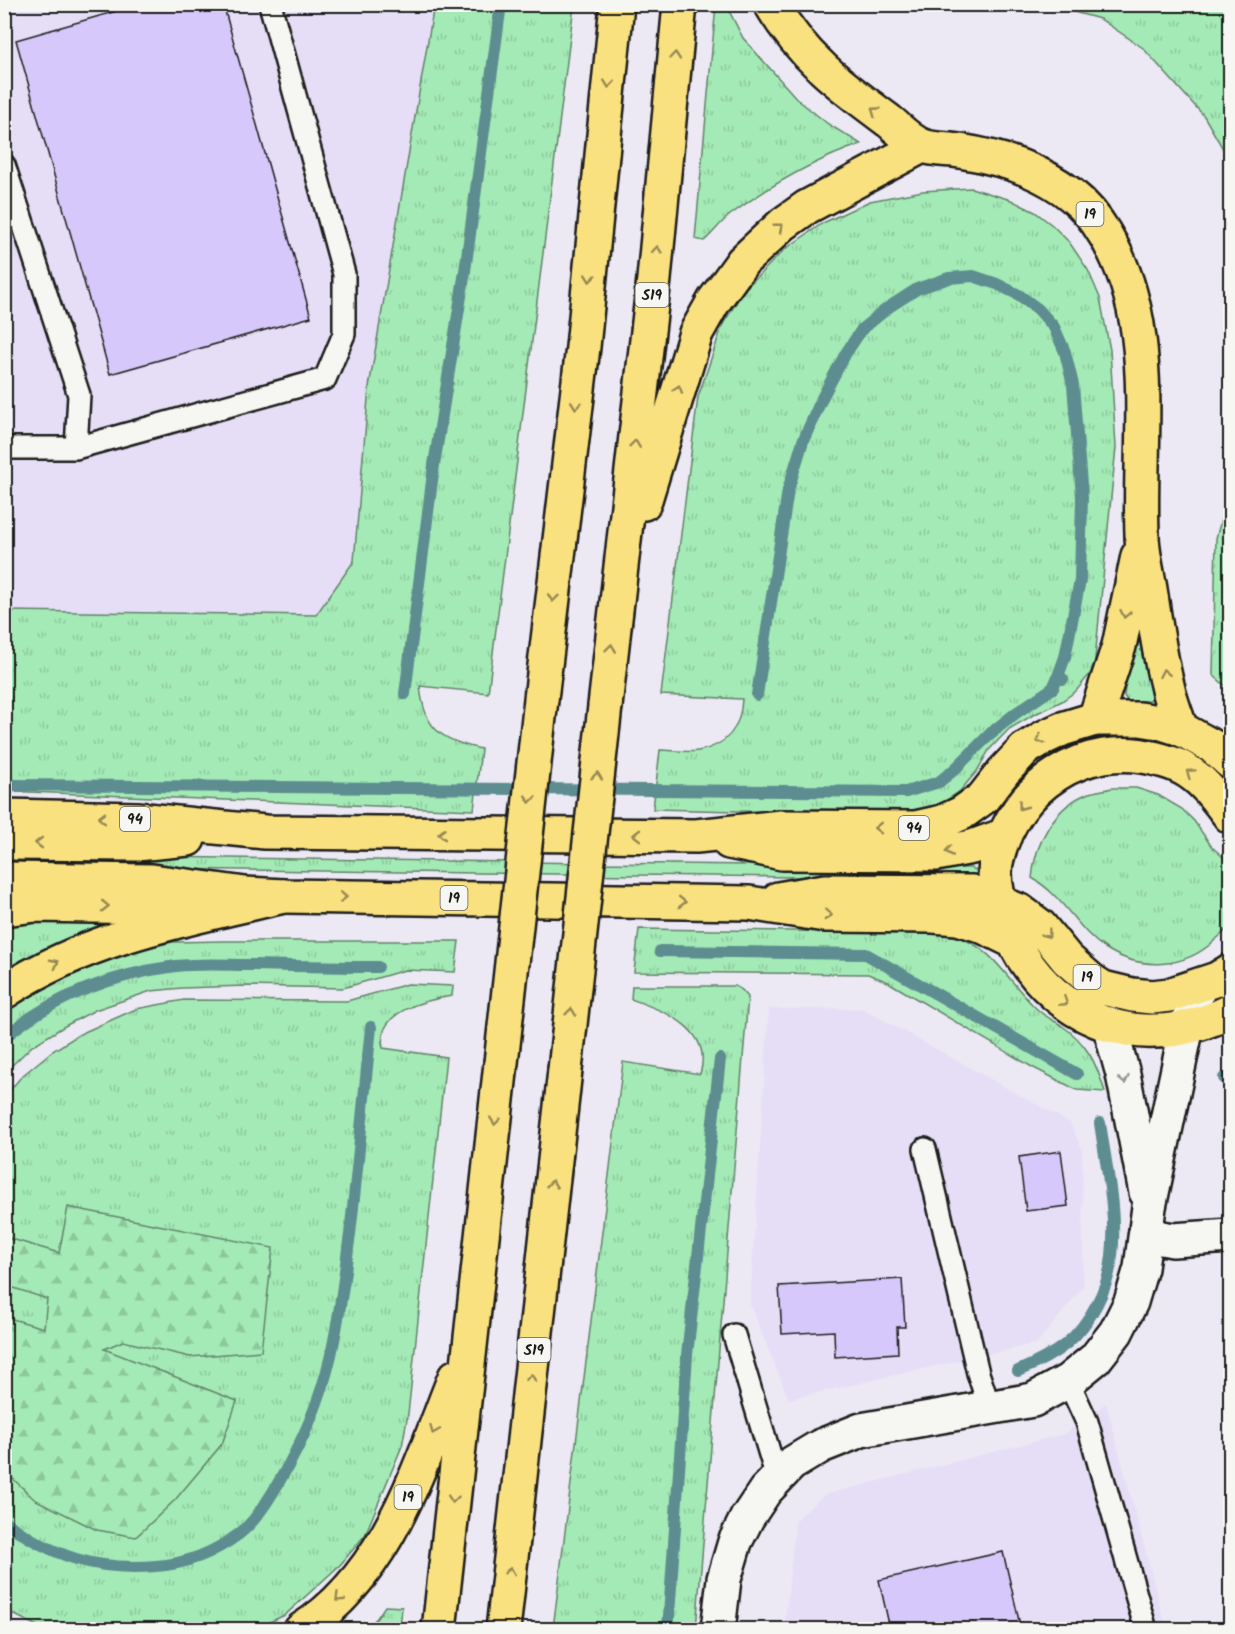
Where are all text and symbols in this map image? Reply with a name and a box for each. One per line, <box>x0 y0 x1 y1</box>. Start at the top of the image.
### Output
one-way arrow <box>668 52 681 61</box>
one-way arrow <box>603 79 616 88</box>
one-way arrow <box>871 107 882 118</box>
road number: 19 <box>1076 202 1104 226</box>
one-way arrow <box>773 223 784 234</box>
one-way arrow <box>650 246 663 255</box>
one-way arrow <box>584 273 597 282</box>
road number: S19 <box>636 283 668 307</box>
one-way arrow <box>671 384 684 395</box>
one-way arrow <box>570 400 583 409</box>
one-way arrow <box>628 439 641 449</box>
one-way arrow <box>547 594 560 603</box>
one-way arrow <box>1120 609 1133 619</box>
one-way arrow <box>605 643 617 652</box>
one-way arrow <box>1158 669 1171 679</box>
one-way arrow <box>1036 733 1047 744</box>
one-way arrow <box>1186 769 1197 780</box>
one-way arrow <box>590 772 603 781</box>
one-way arrow <box>524 795 537 804</box>
one-way arrow <box>1019 799 1030 810</box>
road number: 94 <box>120 807 150 831</box>
one-way arrow <box>98 812 107 825</box>
road number: 94 <box>899 816 929 840</box>
one-way arrow <box>874 822 883 834</box>
one-way arrow <box>438 828 447 840</box>
one-way arrow <box>633 829 642 842</box>
one-way arrow <box>34 837 43 849</box>
one-way arrow <box>944 845 954 857</box>
road number: 19 <box>440 886 468 910</box>
one-way arrow <box>338 890 347 903</box>
one-way arrow <box>677 895 686 908</box>
one-way arrow <box>100 900 109 912</box>
one-way arrow <box>823 908 832 921</box>
one-way arrow <box>1039 928 1050 939</box>
one-way arrow <box>49 959 59 970</box>
road number: 19 <box>1074 965 1100 989</box>
one-way arrow <box>1057 994 1068 1005</box>
one-way arrow <box>564 1007 577 1017</box>
one-way arrow <box>1117 1075 1130 1085</box>
one-way arrow <box>489 1116 502 1125</box>
one-way arrow <box>545 1179 558 1188</box>
road number: S19 <box>518 1338 550 1362</box>
one-way arrow <box>524 1373 537 1382</box>
one-way arrow <box>429 1424 441 1435</box>
road number: 19 <box>394 1485 422 1509</box>
one-way arrow <box>447 1494 460 1504</box>
one-way arrow <box>503 1567 515 1576</box>
one-way arrow <box>335 1590 346 1601</box>

